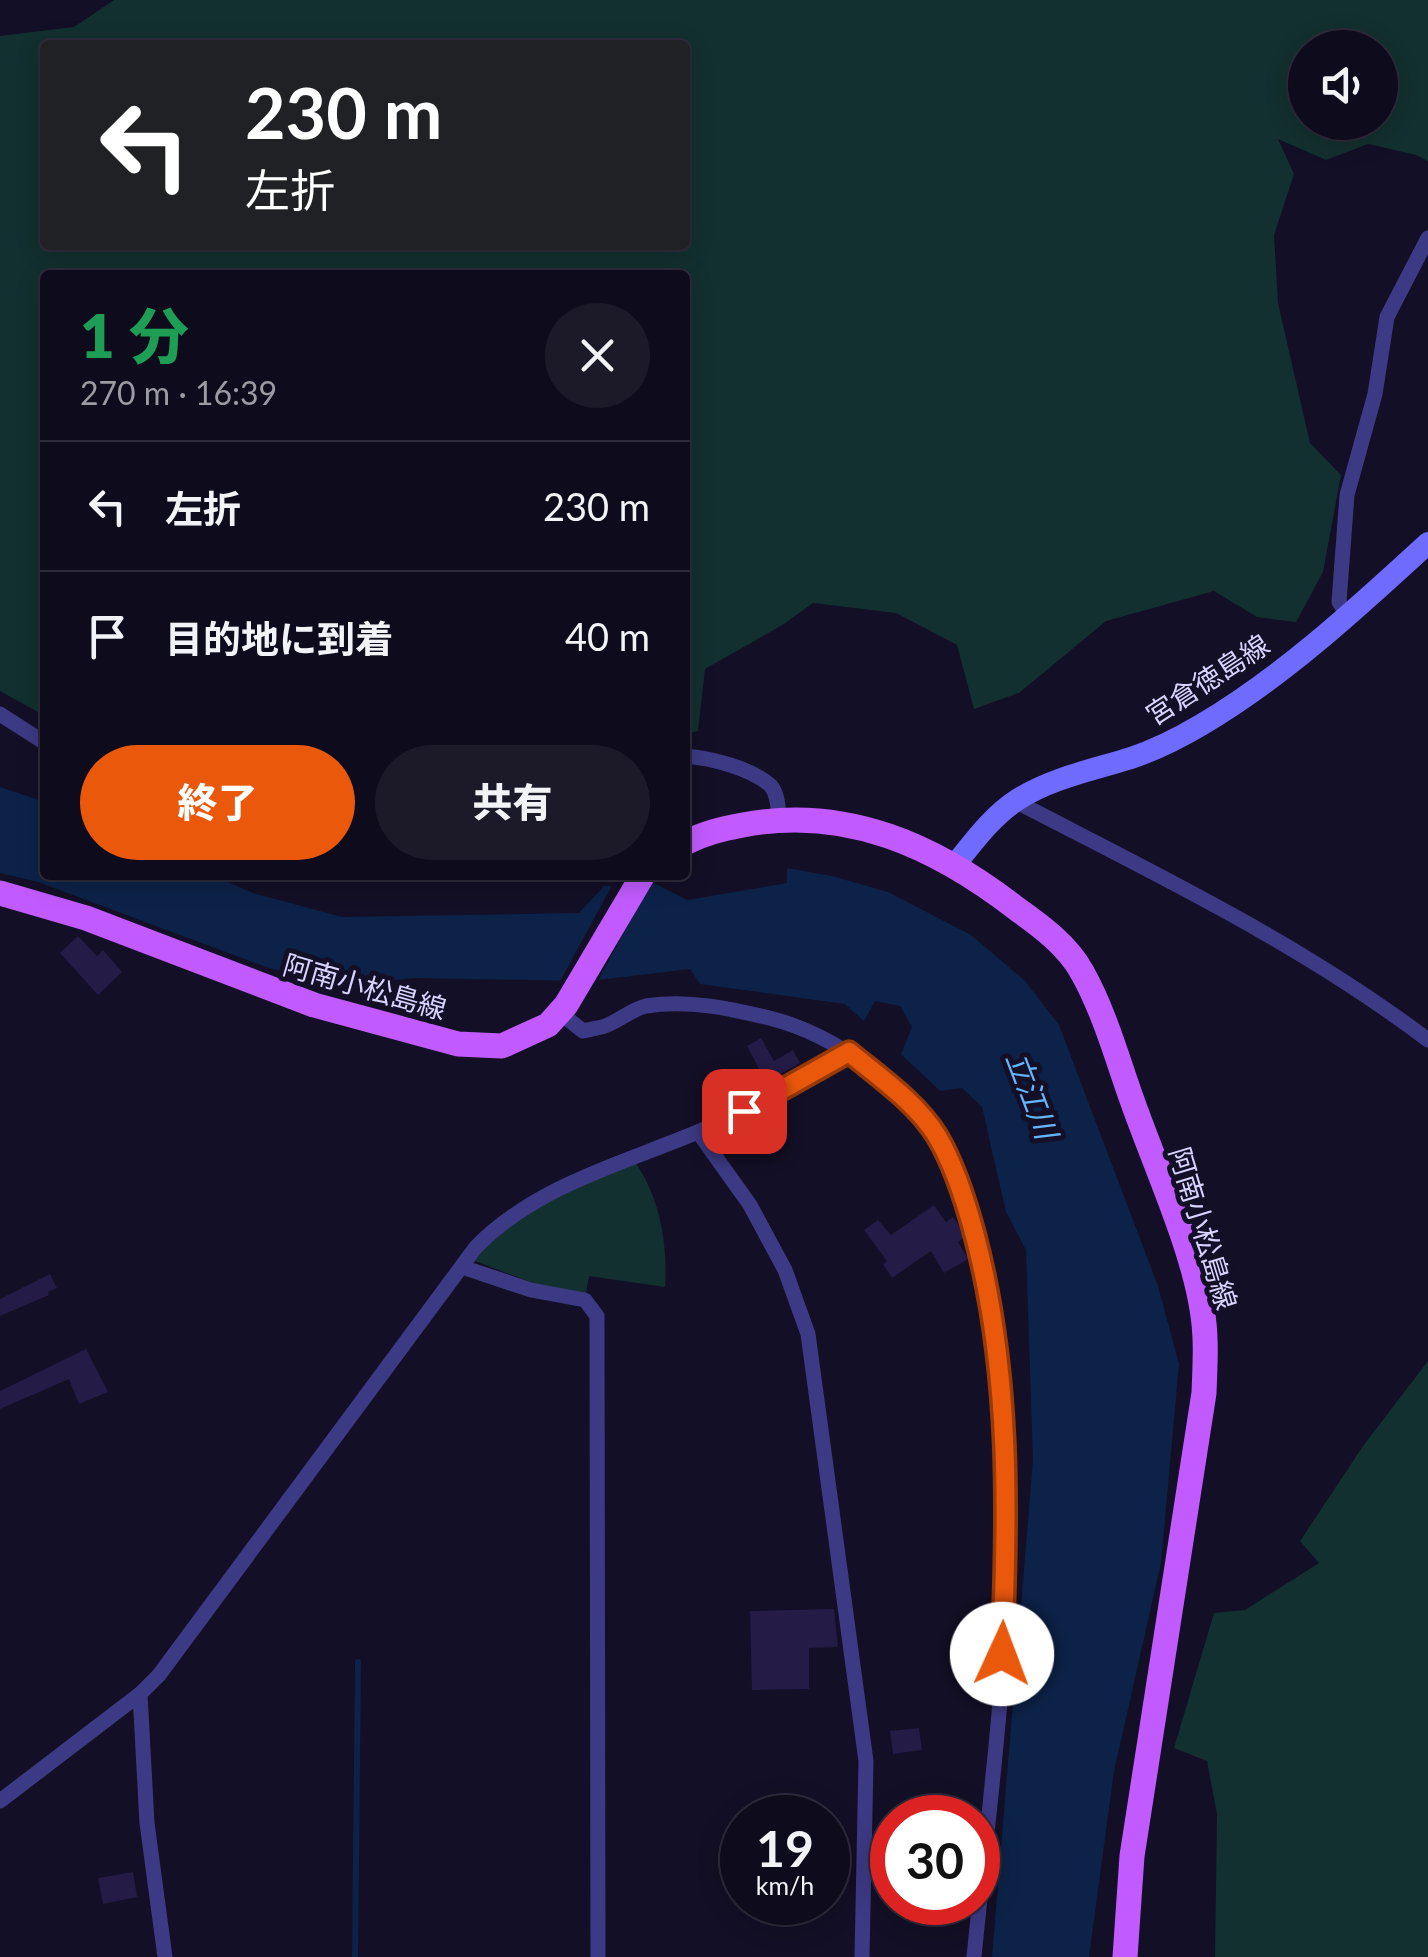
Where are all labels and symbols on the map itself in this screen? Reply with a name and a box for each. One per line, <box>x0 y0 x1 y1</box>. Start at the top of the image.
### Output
street label: 宮倉徳島線 <box>1139 627 1275 731</box>
street label: 阿南小松島線 <box>280 947 450 1025</box>
water label: 立江川 <box>1000 1047 1067 1146</box>
pin <box>702 1069 787 1154</box>
street label: 阿南小松島線 <box>1163 1143 1245 1313</box>
position arrow <box>950 1602 1054 1706</box>
speed limit sign: 30 <box>870 1795 1000 1925</box>

